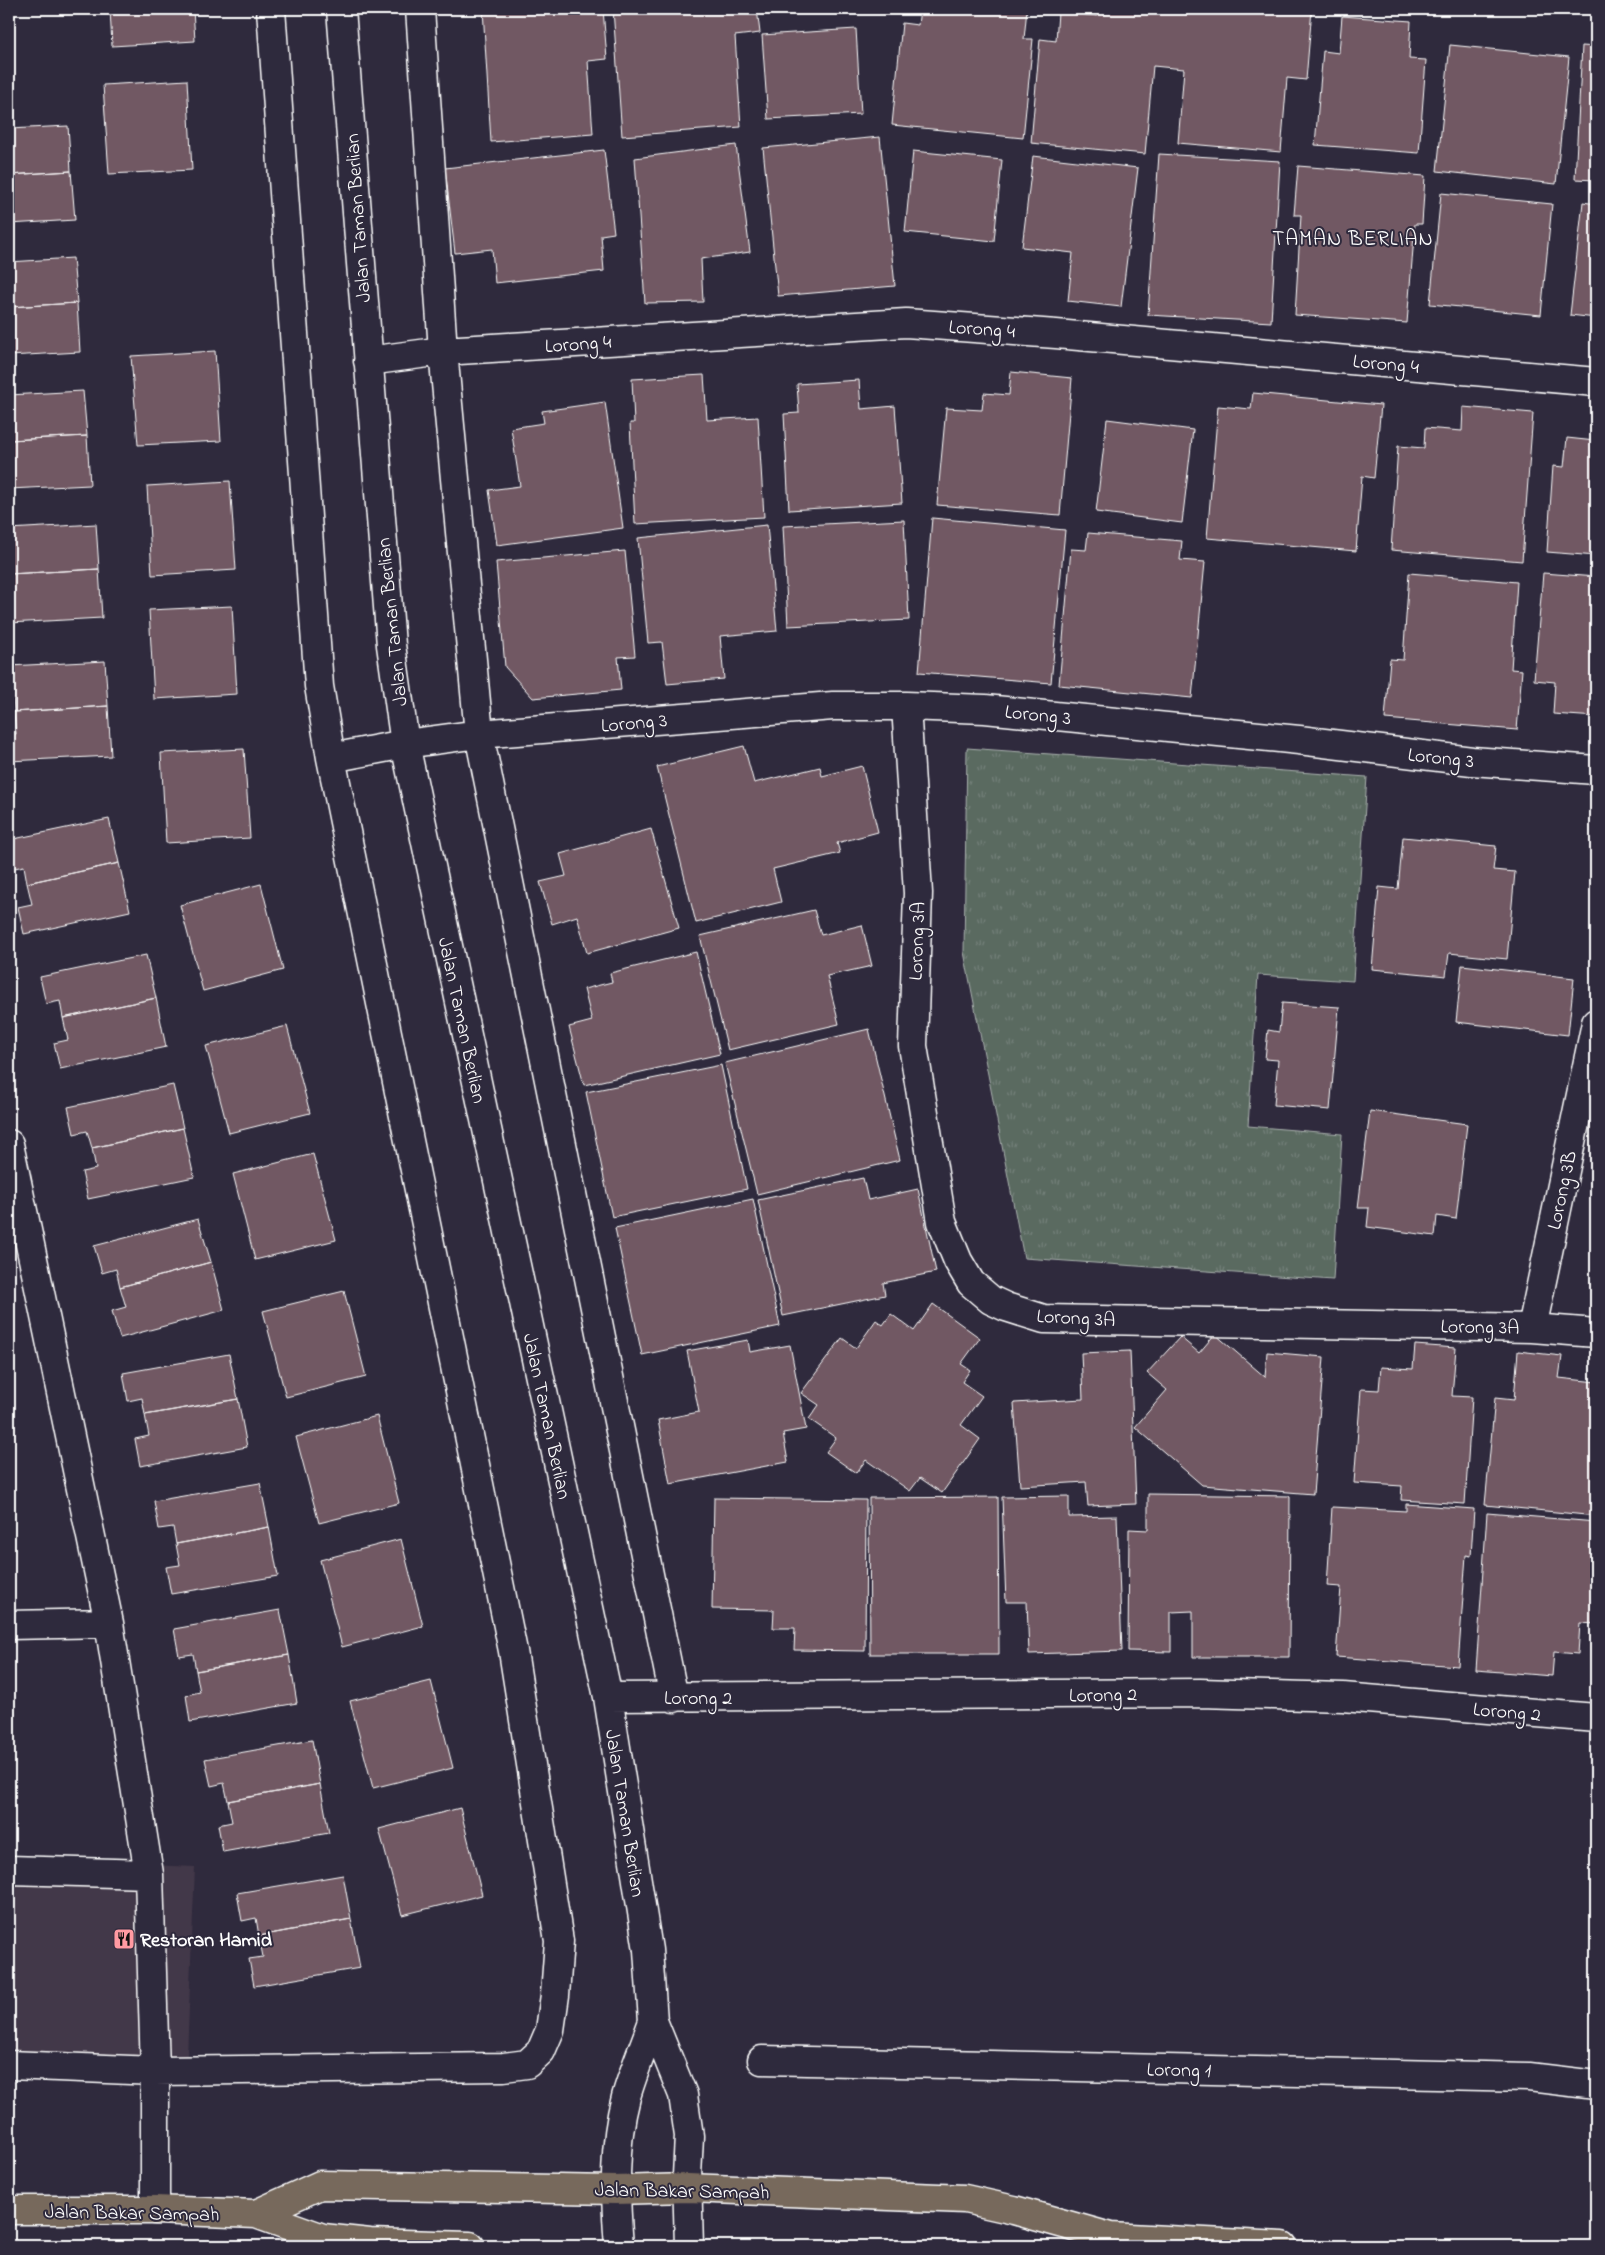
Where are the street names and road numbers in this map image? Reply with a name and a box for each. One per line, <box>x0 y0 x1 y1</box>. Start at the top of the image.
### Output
street label: Jalan Taman Berlian <box>339 132 380 303</box>
street label: Lorong 4 <box>948 314 1016 348</box>
street label: Lorong 4 <box>544 329 612 363</box>
street label: Lorong 4 <box>1351 348 1420 384</box>
street label: Jalan Taman Berlian <box>370 536 417 707</box>
street label: Lorong 3 <box>1003 699 1072 735</box>
street label: Lorong 3 <box>600 707 669 743</box>
street label: Lorong 3 <box>1406 742 1475 778</box>
street label: Lorong 3A <box>903 901 935 981</box>
street label: Jalan Taman Berlian <box>429 935 492 1106</box>
street label: Lorong 3B <box>1541 1148 1587 1233</box>
street label: Lorong 3A <box>1036 1303 1116 1337</box>
street label: Lorong 3A <box>1440 1313 1520 1345</box>
street label: Jalan Taman Berlian <box>514 1331 577 1502</box>
street label: Lorong 2 <box>1069 1681 1137 1713</box>
street label: Lorong 2 <box>664 1685 732 1715</box>
street label: Lorong 2 <box>1471 1696 1542 1732</box>
street label: Jalan Taman Berlian <box>596 1728 651 1899</box>
street label: Lorong 1 <box>1146 2056 1212 2088</box>
street label: Jalan Bakar Sampah <box>594 2176 770 2209</box>
street label: Jalan Bakar Sampah <box>44 2198 220 2231</box>

